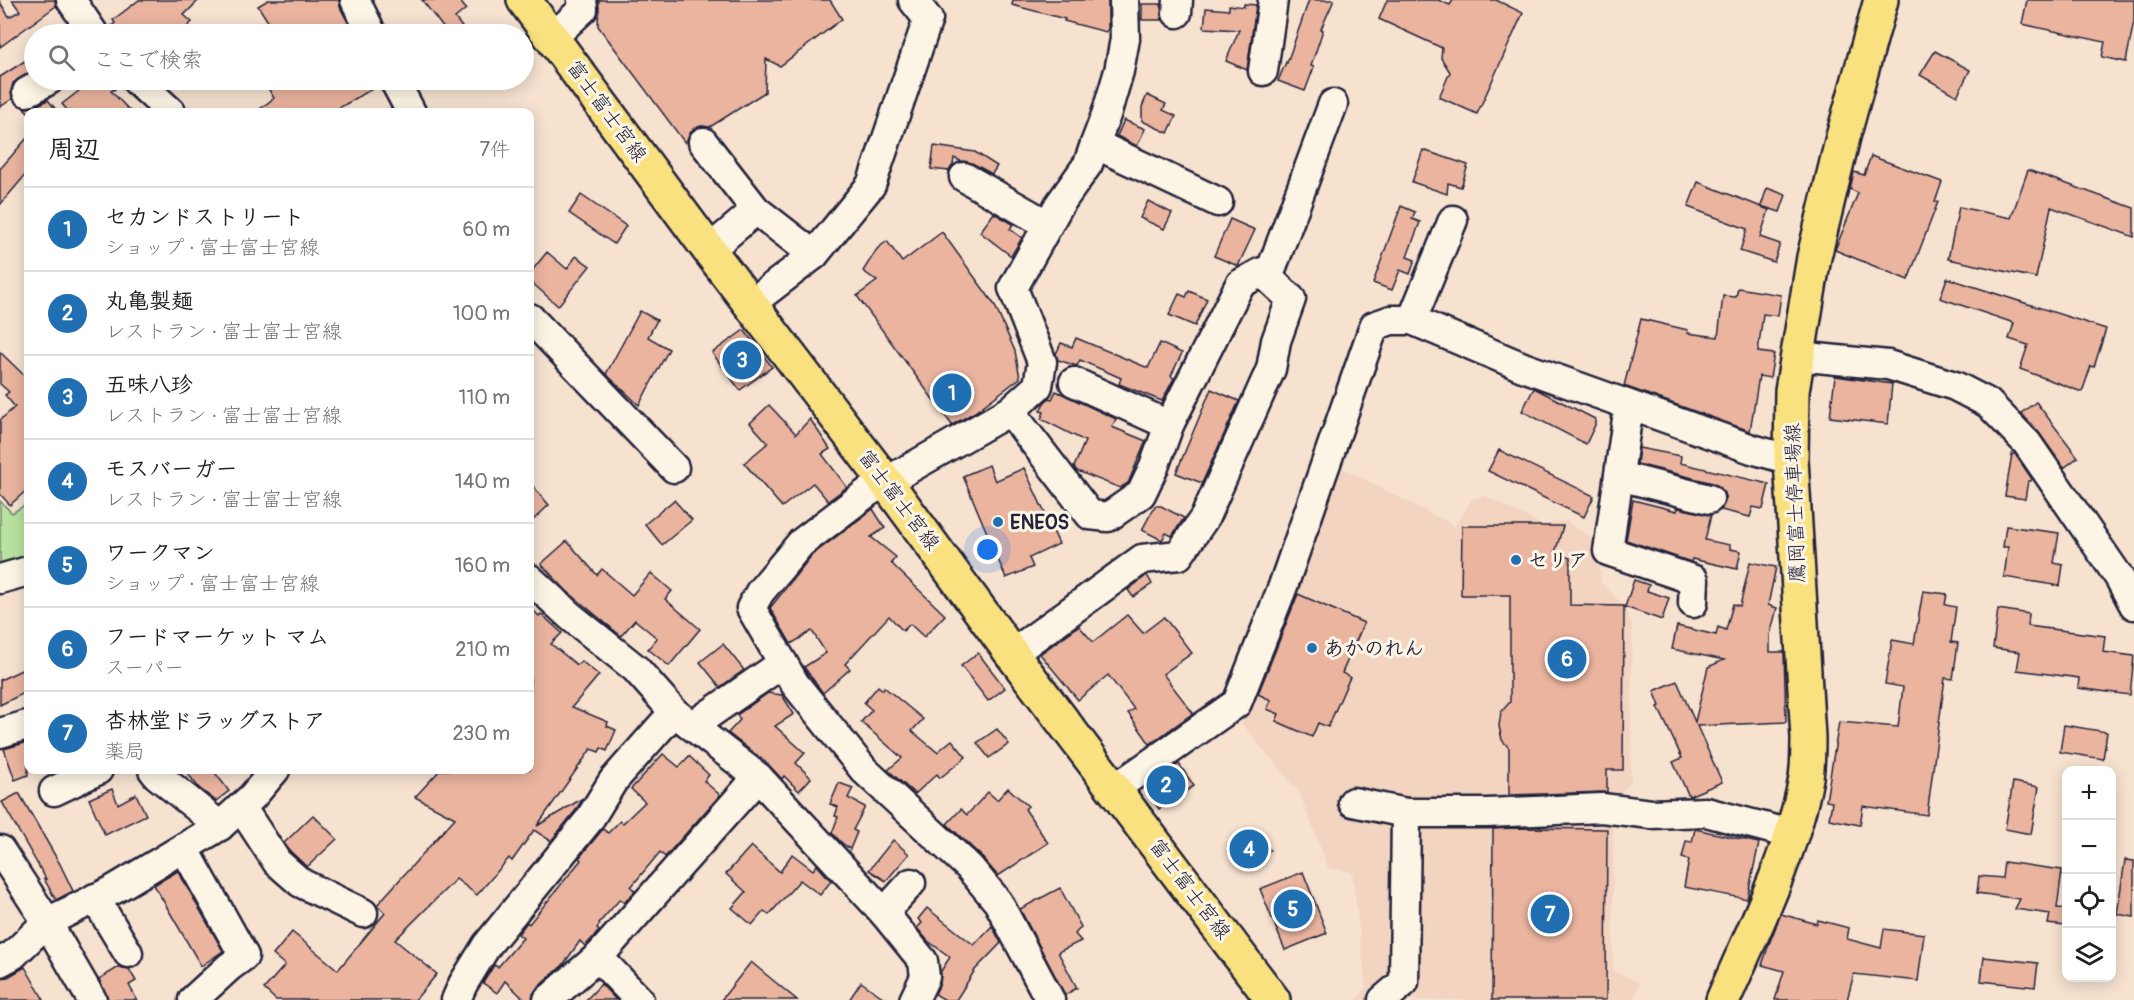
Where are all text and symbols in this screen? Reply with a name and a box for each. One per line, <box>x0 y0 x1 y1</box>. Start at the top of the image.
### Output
search box <box>24 24 534 90</box>
icon: search <box>45 41 78 74</box>
text: ここで検索 <box>93 46 203 74</box>
street label: 富士富士宮線 <box>562 55 652 167</box>
text: 周辺 <box>48 134 100 166</box>
text: 7件 <box>479 137 510 162</box>
text: セカンドストリート <box>105 203 305 231</box>
text: 1 <box>64 217 71 242</box>
text: 60 m <box>463 217 510 242</box>
text: ショップ · 富士富士宮線 <box>105 235 319 260</box>
text: 丸亀製麺 <box>105 287 193 315</box>
text: 2 <box>62 301 73 326</box>
text: 100 m <box>453 301 510 326</box>
text: レストラン · 富士富士宮線 <box>105 319 342 344</box>
pin: 3 <box>722 338 762 382</box>
pin: 1 <box>932 370 972 416</box>
text: 五味八珍 <box>105 371 193 399</box>
text: 3 <box>62 385 73 410</box>
text: 110 m <box>459 385 510 410</box>
text: レストラン · 富士富士宮線 <box>105 403 342 428</box>
street label: 鷹岡富士停車場線 <box>1780 423 1810 583</box>
street label: 富士富士宮線 <box>853 445 945 555</box>
text: モスバーガー <box>105 455 237 483</box>
text: 4 <box>62 469 73 494</box>
text: 140 m <box>455 469 510 494</box>
text: レストラン · 富士富士宮線 <box>105 487 342 512</box>
place label: ENEOS <box>1010 510 1069 535</box>
marker: ENEOS <box>991 515 1005 529</box>
your location <box>973 535 1002 564</box>
text: ワークマン <box>105 539 215 567</box>
place label: セリア <box>1528 548 1588 573</box>
text: 5 <box>62 553 73 578</box>
text: 160 m <box>455 553 510 578</box>
marker: セリア <box>1509 553 1523 567</box>
text: ショップ · 富士富士宮線 <box>105 571 319 596</box>
text: フードマーケット マム <box>105 623 329 651</box>
place label: あかのれん <box>1324 636 1424 661</box>
pin: 6 <box>1548 636 1586 682</box>
text: 6 <box>62 637 73 662</box>
text: 210 m <box>455 637 510 662</box>
marker: あかのれん <box>1305 641 1319 655</box>
text: スーパー <box>105 655 184 680</box>
text: 杏林堂ドラッグストア <box>105 707 325 735</box>
text: 7 <box>62 721 73 746</box>
text: 230 m <box>453 721 510 746</box>
text: 薬局 <box>105 739 145 764</box>
pin: 2 <box>1146 762 1186 808</box>
map controls <box>2062 766 2116 982</box>
button: + <box>2062 766 2116 820</box>
button: − <box>2062 820 2116 874</box>
pin: 4 <box>1230 826 1268 872</box>
street label: 富士富士宮線 <box>1144 834 1236 944</box>
button: locate <box>2062 874 2116 928</box>
pin: 5 <box>1274 886 1312 932</box>
pin: 7 <box>1530 892 1570 936</box>
button: layers <box>2062 928 2116 982</box>

